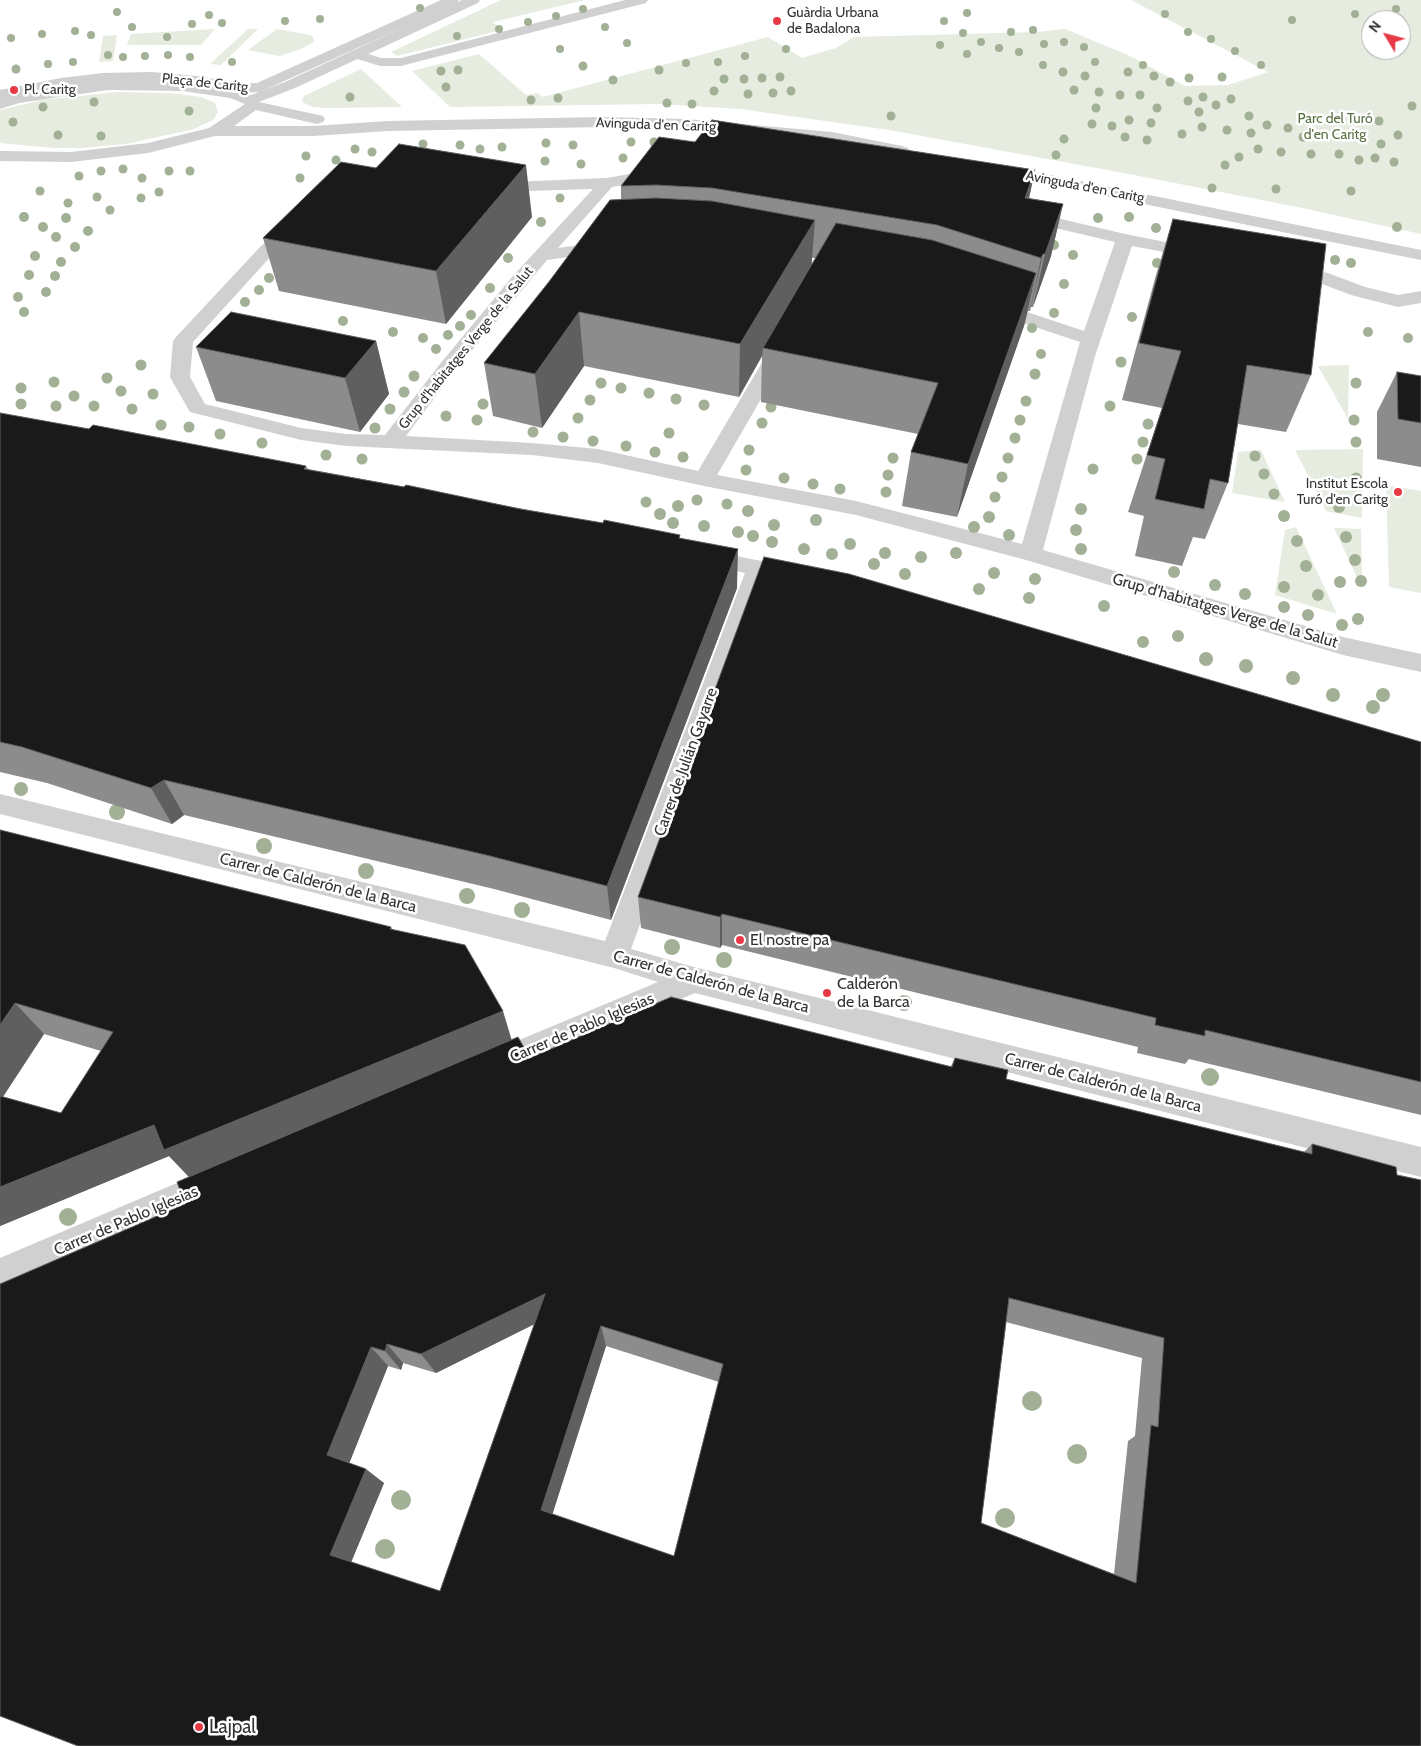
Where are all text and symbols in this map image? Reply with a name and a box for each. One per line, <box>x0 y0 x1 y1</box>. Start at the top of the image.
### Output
place label: Guàrdia Urbana de Badalona <box>787 5 879 38</box>
north arrow <box>1361 10 1411 60</box>
marker: Guàrdia Urbana de Badalona <box>771 15 783 27</box>
text: N <box>1365 17 1385 36</box>
street label: Plaça de Caritg <box>161 70 249 96</box>
place label: Pl. Caritg <box>24 82 76 98</box>
marker: Pl. Caritg <box>8 84 20 96</box>
park label: Parc del Turó d'en Caritg <box>1297 111 1373 144</box>
street label: Avinguda d'en Caritg <box>596 115 716 135</box>
street label: Avinguda d'en Caritg <box>1024 167 1146 207</box>
street label: Grup d'habitatges Verge de la Salut <box>395 263 537 433</box>
place label: Institut Escola Turó d'en Caritg <box>1297 476 1388 508</box>
marker: Institut Escola Turó d'en Caritg <box>1392 486 1404 498</box>
street label: Grup d'habitatges Verge de la Salut <box>1110 570 1340 652</box>
street label: Carrer de Julián Gayarre <box>650 685 722 839</box>
street label: Carrer de Calderón de la Barca <box>218 849 418 917</box>
place label: El nostre pa <box>750 930 829 950</box>
marker: El nostre pa <box>734 934 746 946</box>
street label: Carrer de Calderón de la Barca <box>611 947 811 1017</box>
place label: Calderón de la Barca <box>837 974 910 1012</box>
marker: Calderón de la Barca <box>821 987 833 999</box>
street label: Carrer de Pablo Iglesias <box>507 989 657 1067</box>
street label: Carrer de Calderón de la Barca <box>1003 1049 1203 1117</box>
street label: Carrer de Pablo Iglesias <box>51 1182 201 1260</box>
place label: Lajpal <box>209 1716 256 1738</box>
marker: Lajpal <box>193 1721 205 1733</box>

